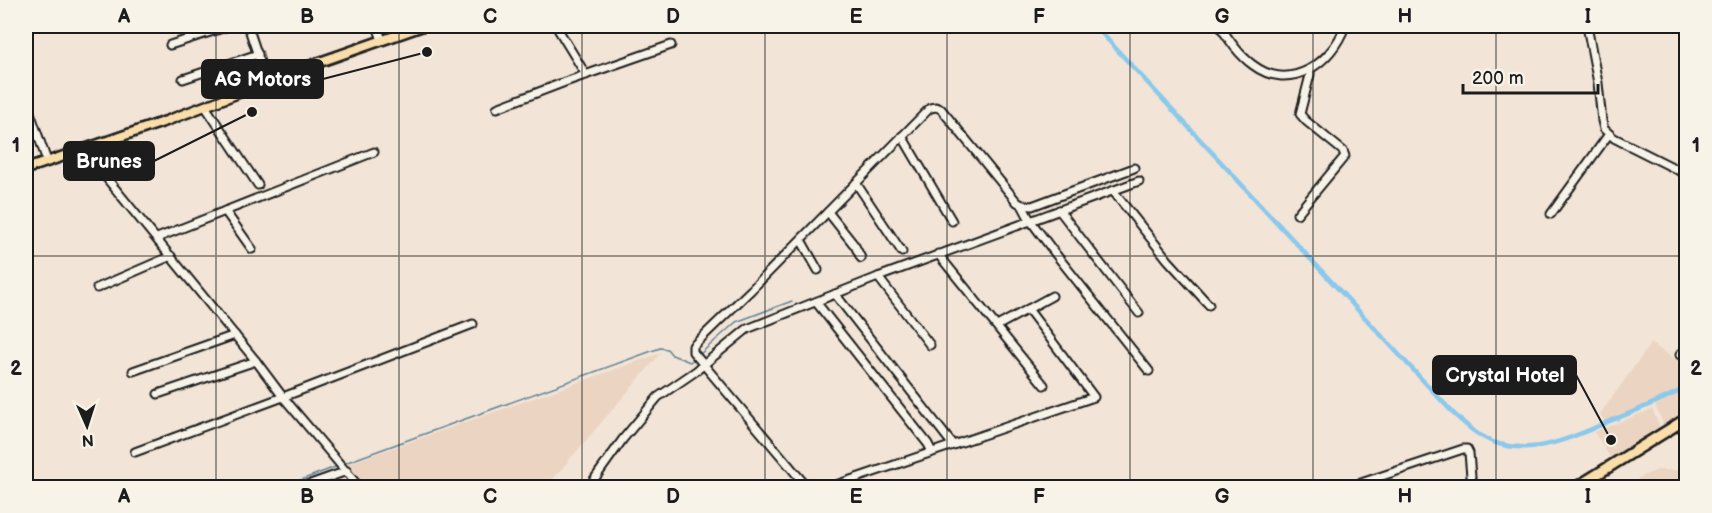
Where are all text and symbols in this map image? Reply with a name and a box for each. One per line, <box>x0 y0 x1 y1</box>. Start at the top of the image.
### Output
text: A <box>117 5 131 29</box>
text: B <box>300 5 314 29</box>
text: C <box>483 5 497 29</box>
text: D <box>666 5 680 29</box>
text: E <box>850 5 863 29</box>
text: F <box>1033 5 1045 29</box>
text: G <box>1215 5 1230 29</box>
text: H <box>1398 5 1412 29</box>
text: I <box>1585 5 1591 29</box>
scale bar <box>1463 57 1598 95</box>
callout: AG Motors <box>202 60 323 98</box>
text: AG Motors <box>214 68 311 92</box>
text: 200 m <box>1472 68 1524 89</box>
text: 1 <box>12 134 20 158</box>
text: 1 <box>1692 134 1700 158</box>
callout: Brunes <box>64 142 154 180</box>
text: Brunes <box>76 150 142 174</box>
callout: Crystal Hotel <box>1433 356 1576 394</box>
text: 2 <box>10 357 22 381</box>
text: 2 <box>1690 357 1702 381</box>
text: Crystal Hotel <box>1446 364 1564 388</box>
north arrow <box>57 396 117 456</box>
text: N <box>81 430 94 449</box>
text: A <box>117 485 131 509</box>
text: B <box>300 485 314 509</box>
text: C <box>483 485 497 509</box>
text: D <box>666 485 680 509</box>
text: E <box>850 485 863 509</box>
text: F <box>1033 485 1045 509</box>
text: G <box>1215 485 1230 509</box>
text: H <box>1398 485 1412 509</box>
text: I <box>1585 485 1591 509</box>

